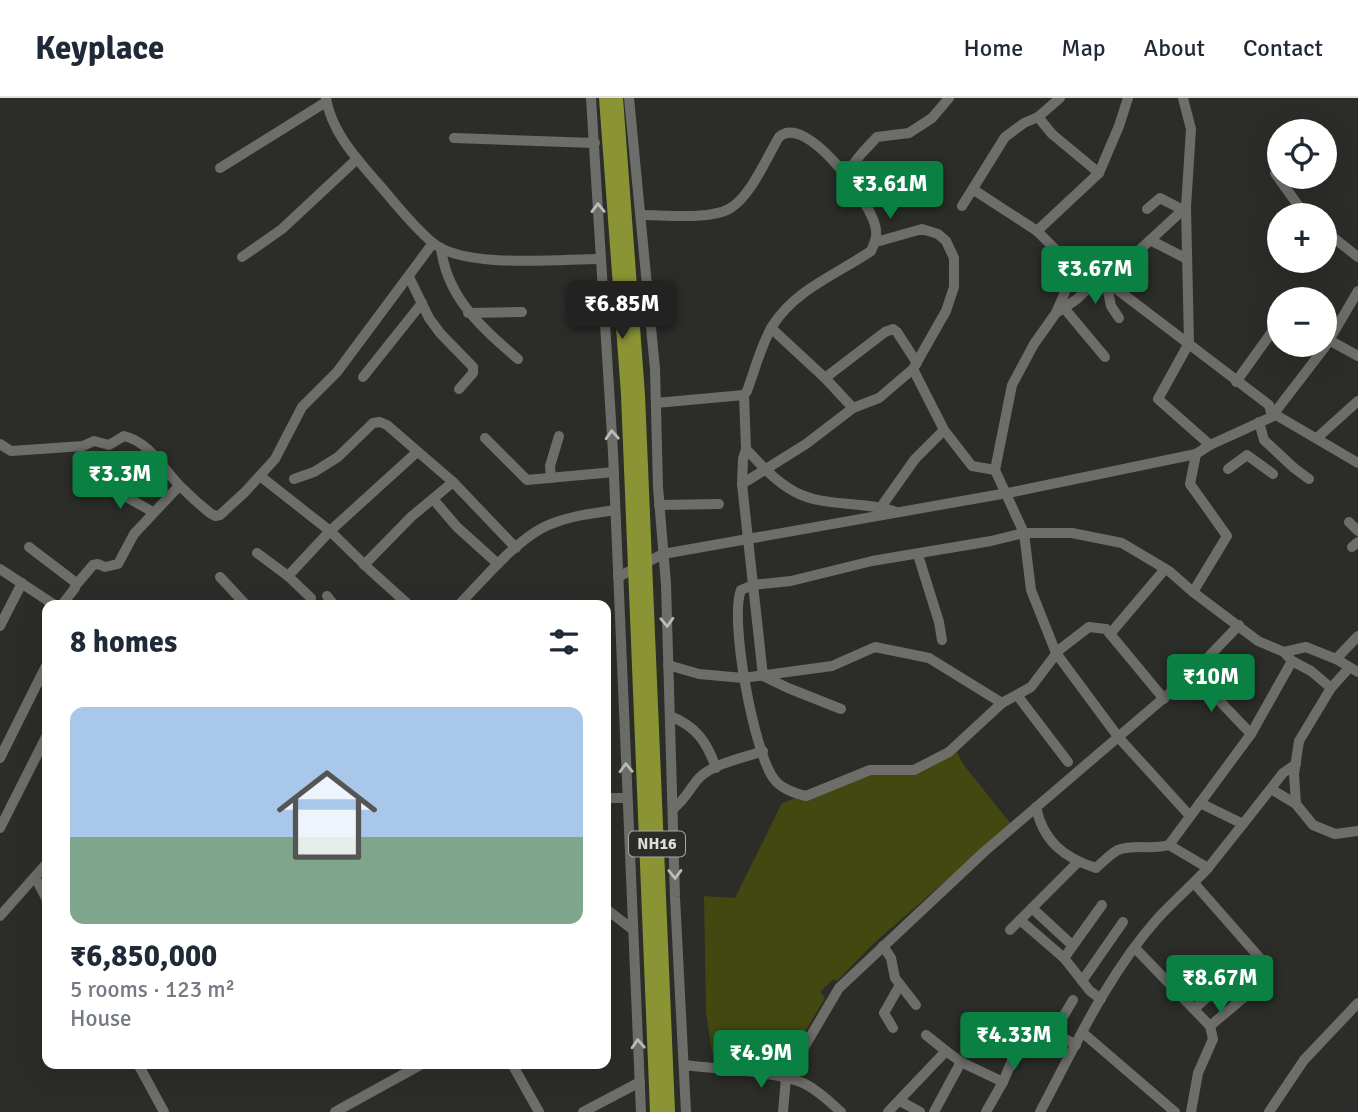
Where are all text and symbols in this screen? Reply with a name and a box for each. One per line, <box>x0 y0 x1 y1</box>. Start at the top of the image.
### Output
text: Keyplace <box>35 28 164 69</box>
text: Home <box>963 33 1023 63</box>
text: Map <box>1061 33 1106 63</box>
text: About <box>1144 33 1205 63</box>
text: Contact <box>1243 33 1323 63</box>
map controls <box>1267 119 1337 357</box>
button: locate <box>1267 119 1337 189</box>
pin: ₹3.61M <box>833 162 947 221</box>
text: ₹3.61M <box>852 169 928 198</box>
one-way arrow <box>590 203 606 213</box>
button: + <box>1267 203 1337 273</box>
pin: ₹3.67M <box>1038 246 1152 306</box>
text: ₹3.67M <box>1057 254 1133 283</box>
pin: ₹6.85M <box>565 282 679 341</box>
button: − <box>1267 287 1337 357</box>
text: ₹6.85M <box>584 289 660 318</box>
one-way arrow <box>605 430 620 441</box>
pin: ₹3.3M <box>71 452 169 511</box>
text: ₹3.3M <box>88 459 152 488</box>
one-way arrow <box>659 618 675 628</box>
icon: filters <box>545 623 583 661</box>
text: 8 homes <box>70 624 177 661</box>
pin: ₹10M <box>1170 654 1252 714</box>
text: ₹10M <box>1183 662 1239 691</box>
icon: home <box>264 752 390 878</box>
one-way arrow <box>618 762 633 773</box>
road number: NH16 <box>629 832 685 856</box>
one-way arrow <box>667 869 682 880</box>
text: ₹6,850,000 <box>70 938 217 975</box>
pin: ₹8.67M <box>1163 956 1277 1015</box>
text: ₹8.67M <box>1182 963 1258 992</box>
text: 5 rooms · 123 m² <box>70 975 235 1004</box>
text: House <box>70 1004 132 1033</box>
pin: ₹4.33M <box>957 1012 1071 1072</box>
text: ₹4.33M <box>976 1020 1052 1049</box>
pin: ₹4.9M <box>712 1030 810 1090</box>
one-way arrow <box>631 1038 646 1049</box>
text: ₹4.9M <box>729 1038 793 1067</box>

